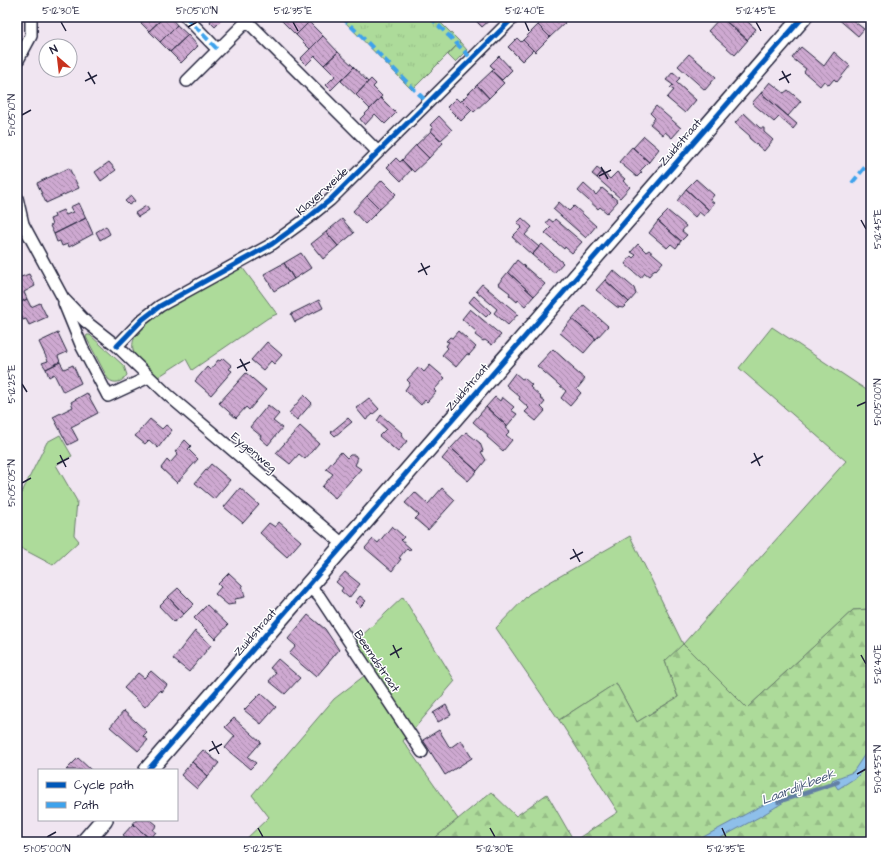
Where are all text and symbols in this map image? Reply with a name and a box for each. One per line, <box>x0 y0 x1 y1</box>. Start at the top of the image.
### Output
text: 5°12'30"E <box>42 4 80 18</box>
text: 51°05'10"N <box>176 4 218 18</box>
text: 5°12'35"E <box>274 4 312 18</box>
text: 5°12'40"E <box>505 4 545 18</box>
text: 5°12'45"E <box>736 4 776 18</box>
north arrow <box>38 38 78 78</box>
text: N <box>47 41 60 58</box>
text: 51°05'10"N <box>5 94 19 136</box>
street label: Zuidstraat <box>655 115 706 170</box>
street label: Klaverweide <box>292 163 353 220</box>
text: 5°12'45"E <box>871 209 885 249</box>
street label: Zuidstraat <box>442 360 493 415</box>
text: 5°12'25"E <box>5 364 19 403</box>
text: 51°05'00"N <box>871 379 885 425</box>
street label: Eygenweg <box>227 428 280 477</box>
text: 51°05'05"N <box>5 459 19 507</box>
street label: Zuidstraat <box>230 605 281 660</box>
street label: Beemdstraat <box>350 627 404 696</box>
text: 5°12'40"E <box>871 644 885 684</box>
text: 51°04'55"N <box>871 745 885 793</box>
water label: Laardijkbeek <box>759 764 839 809</box>
legend <box>38 769 178 821</box>
text: Cycle path <box>74 777 133 795</box>
text: Path <box>74 797 99 814</box>
text: 51°05'00"N <box>24 842 70 856</box>
text: 5°12'25"E <box>244 842 283 856</box>
text: 5°12'30"E <box>476 842 514 856</box>
text: 5°12'35"E <box>707 842 745 856</box>

